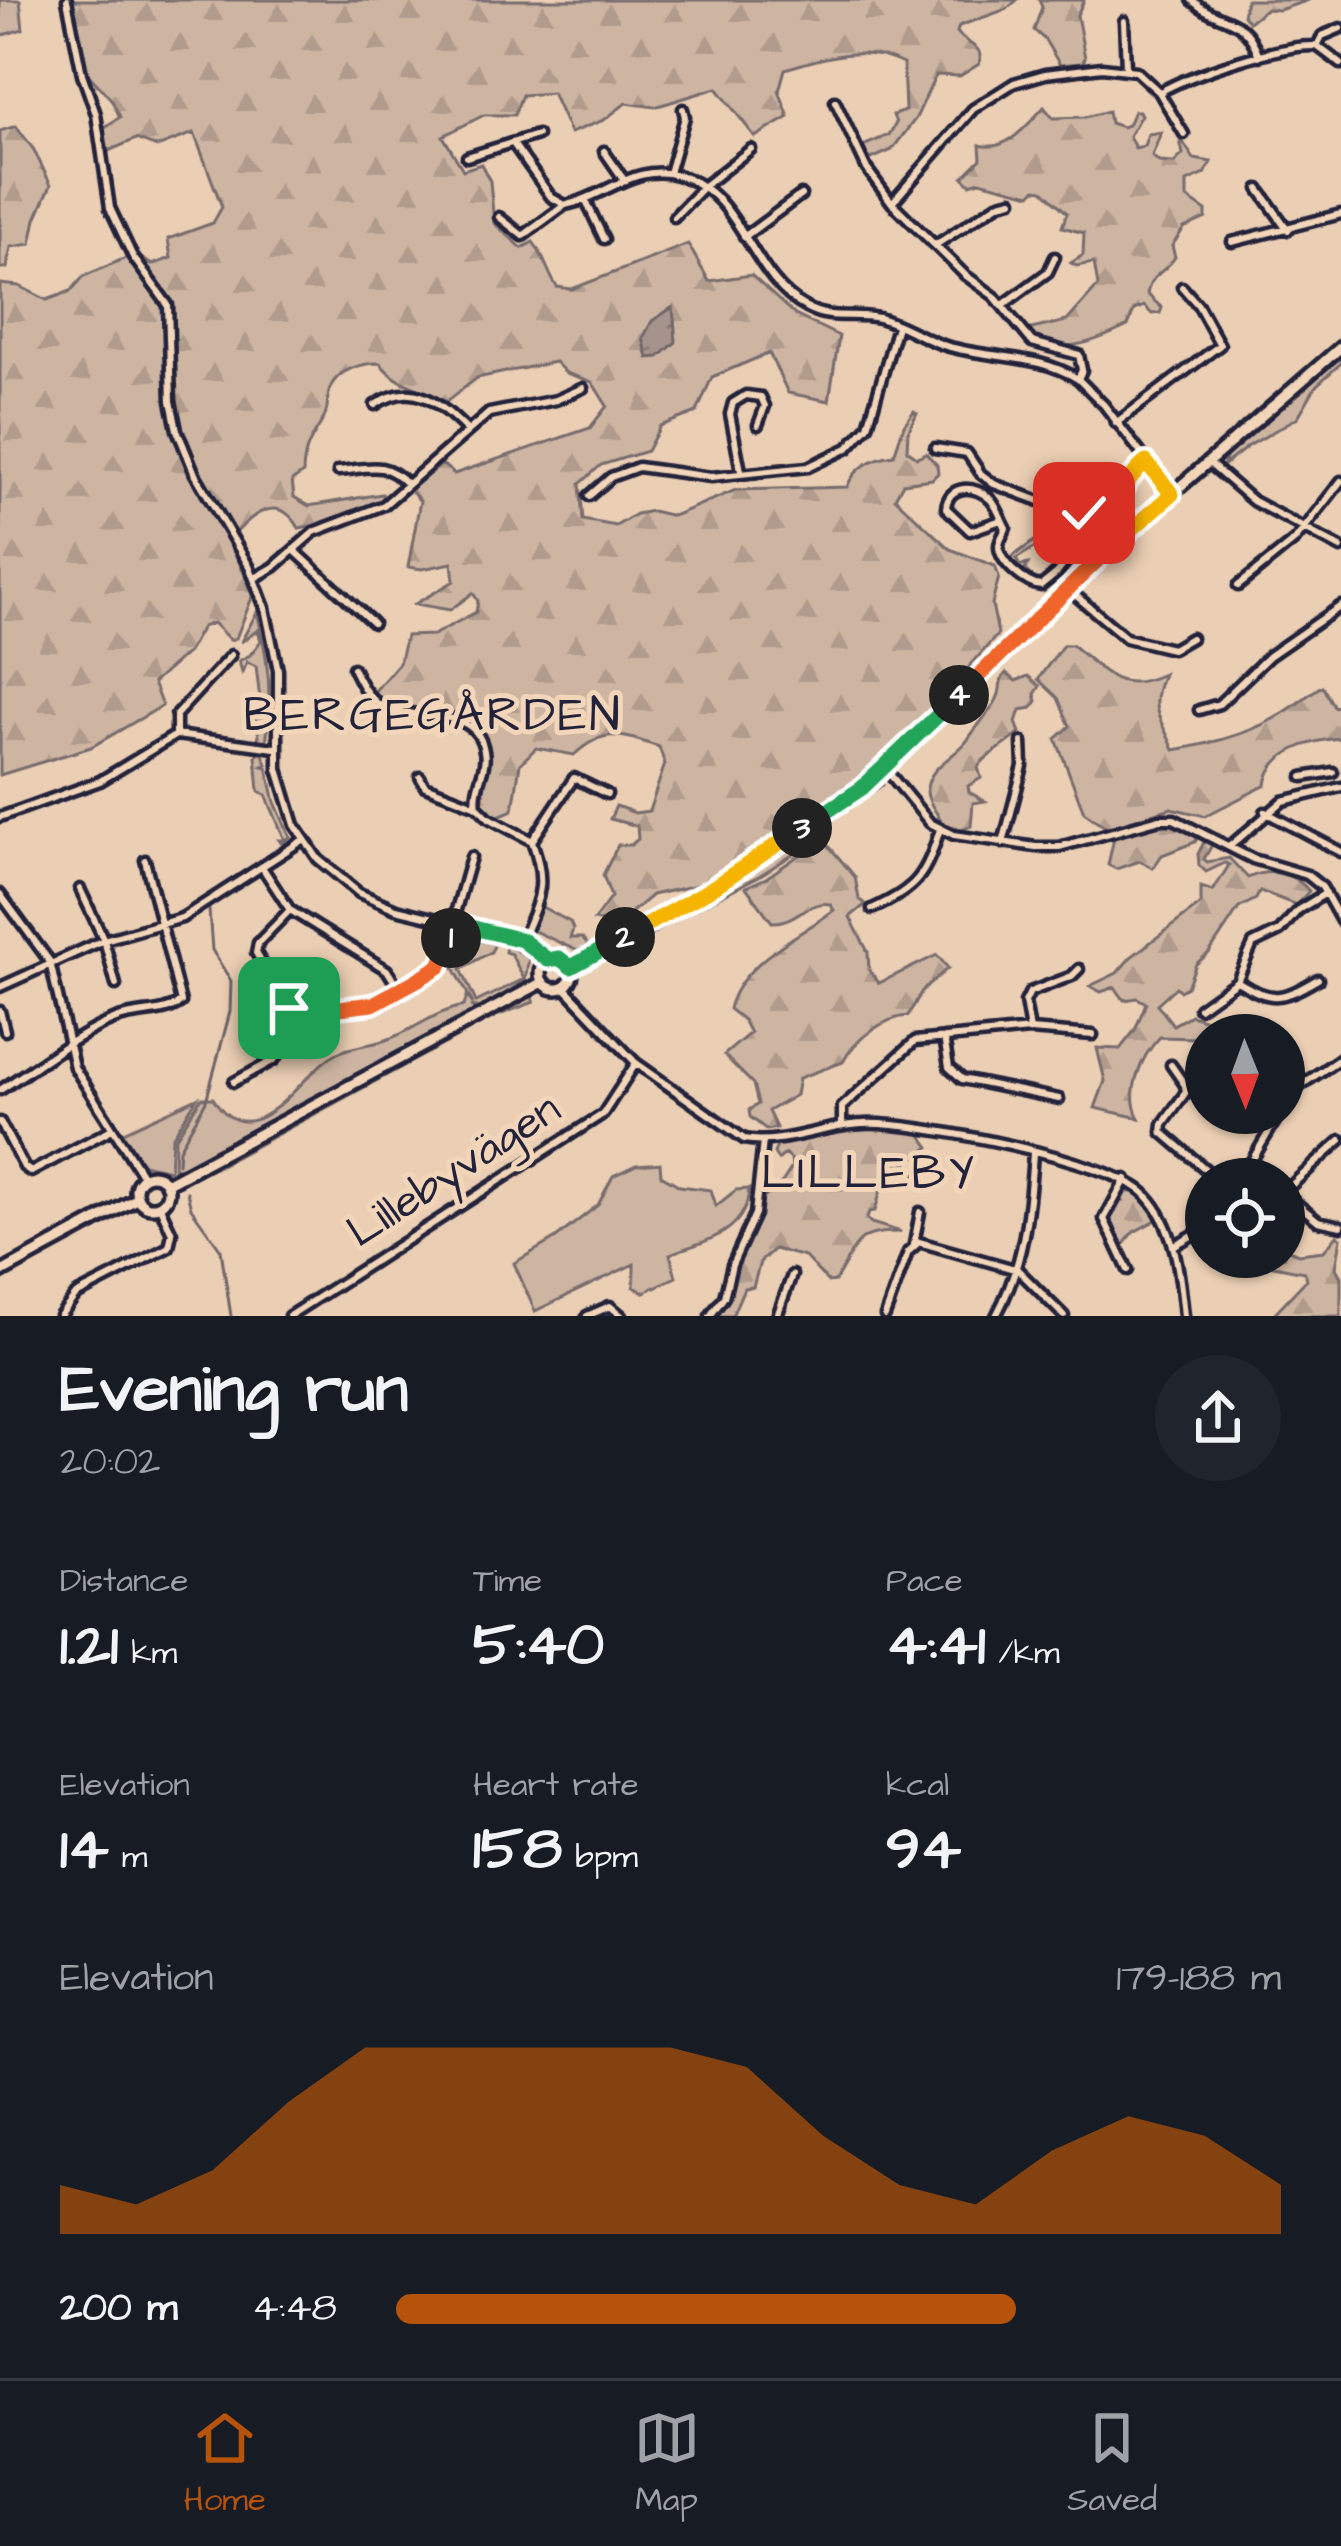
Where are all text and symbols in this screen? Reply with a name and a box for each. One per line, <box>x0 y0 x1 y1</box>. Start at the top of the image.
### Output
pin <box>1033 462 1135 564</box>
icon: check <box>1051 480 1117 546</box>
pin: 4 <box>929 665 989 725</box>
text: 4 <box>948 672 970 718</box>
district label: BERGEGÅRDEN <box>243 683 623 749</box>
pin: 3 <box>772 798 832 858</box>
text: 3 <box>794 805 810 851</box>
pin: 2 <box>595 907 655 967</box>
pin: 1 <box>421 908 481 968</box>
text: 2 <box>616 914 634 960</box>
text: 1 <box>449 915 453 961</box>
pin <box>238 957 340 1059</box>
icon: arrive <box>256 975 322 1041</box>
north arrow <box>1185 1014 1305 1134</box>
map controls <box>1185 1014 1305 1278</box>
street label: Lillebyvägen <box>335 1079 573 1264</box>
district label: LILLEBY <box>761 1141 977 1207</box>
button: locate <box>1185 1158 1305 1278</box>
text: Evening run <box>60 1345 408 1437</box>
button: share <box>1155 1355 1281 1481</box>
text: 20:02 <box>60 1436 160 1490</box>
text: Distance <box>60 1558 188 1604</box>
text: Time <box>473 1558 542 1604</box>
text: Pace <box>886 1558 963 1604</box>
text: 1.21 <box>60 1604 118 1687</box>
text: 5:40 <box>473 1604 604 1687</box>
text: 4:41 <box>886 1604 985 1687</box>
text: km <box>118 1630 177 1676</box>
text: /km <box>985 1630 1060 1676</box>
text: Elevation <box>60 1762 190 1808</box>
text: Heart rate <box>473 1762 639 1808</box>
text: kcal <box>886 1762 949 1808</box>
text: 14 <box>60 1808 109 1891</box>
text: 158 <box>473 1808 562 1891</box>
text: 94 <box>886 1808 961 1891</box>
text: m <box>109 1834 147 1880</box>
text: bpm <box>562 1834 638 1880</box>
text: Elevation <box>60 1952 214 2006</box>
text: 179–188 m <box>1116 1952 1281 2006</box>
text: 200 m <box>60 2282 178 2336</box>
text: 4:48 <box>252 2282 337 2336</box>
tab: Home <box>184 2405 266 2523</box>
tab: Map <box>634 2405 700 2523</box>
tab: Saved <box>1067 2405 1157 2523</box>

